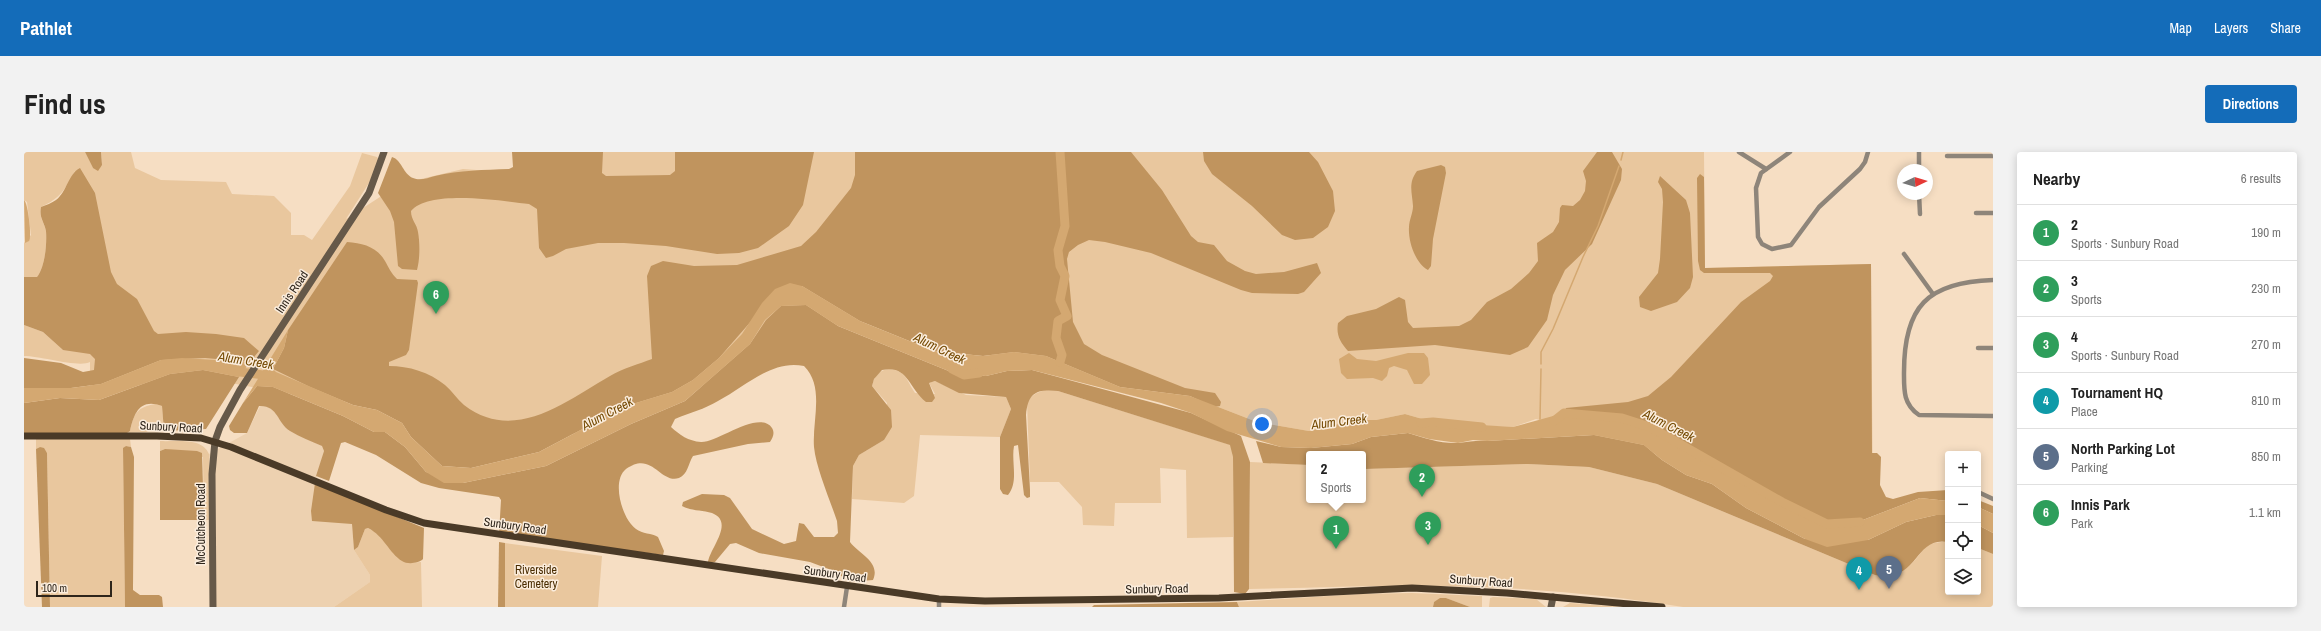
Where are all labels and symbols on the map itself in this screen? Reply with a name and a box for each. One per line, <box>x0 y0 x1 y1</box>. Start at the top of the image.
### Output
north arrow <box>1897 164 1933 200</box>
street label: Innis Road <box>272 268 312 316</box>
pin: 6 <box>423 281 449 314</box>
water label: Alum Creek <box>910 328 969 369</box>
water label: Alum Creek <box>216 348 275 373</box>
water label: Alum Creek <box>578 393 636 434</box>
water label: Alum Creek <box>1639 405 1698 446</box>
water label: Alum Creek <box>1309 410 1368 433</box>
your location <box>1252 414 1272 434</box>
street label: Sunbury Road <box>139 417 203 437</box>
pin: 2 <box>1409 464 1435 497</box>
street label: McCutcheon Road <box>193 483 209 565</box>
pin: 3 <box>1415 512 1441 545</box>
street label: Sunbury Road <box>483 514 547 538</box>
pin: 1 <box>1323 516 1349 549</box>
pin: 5 <box>1876 556 1902 589</box>
pin: 4 <box>1846 557 1872 590</box>
park label: Riverside Cemetery <box>515 562 557 592</box>
street label: Sunbury Road <box>803 562 867 586</box>
street label: Sunbury Road <box>1449 571 1513 591</box>
scale bar <box>36 579 112 598</box>
street label: Sunbury Road <box>1125 580 1189 598</box>

